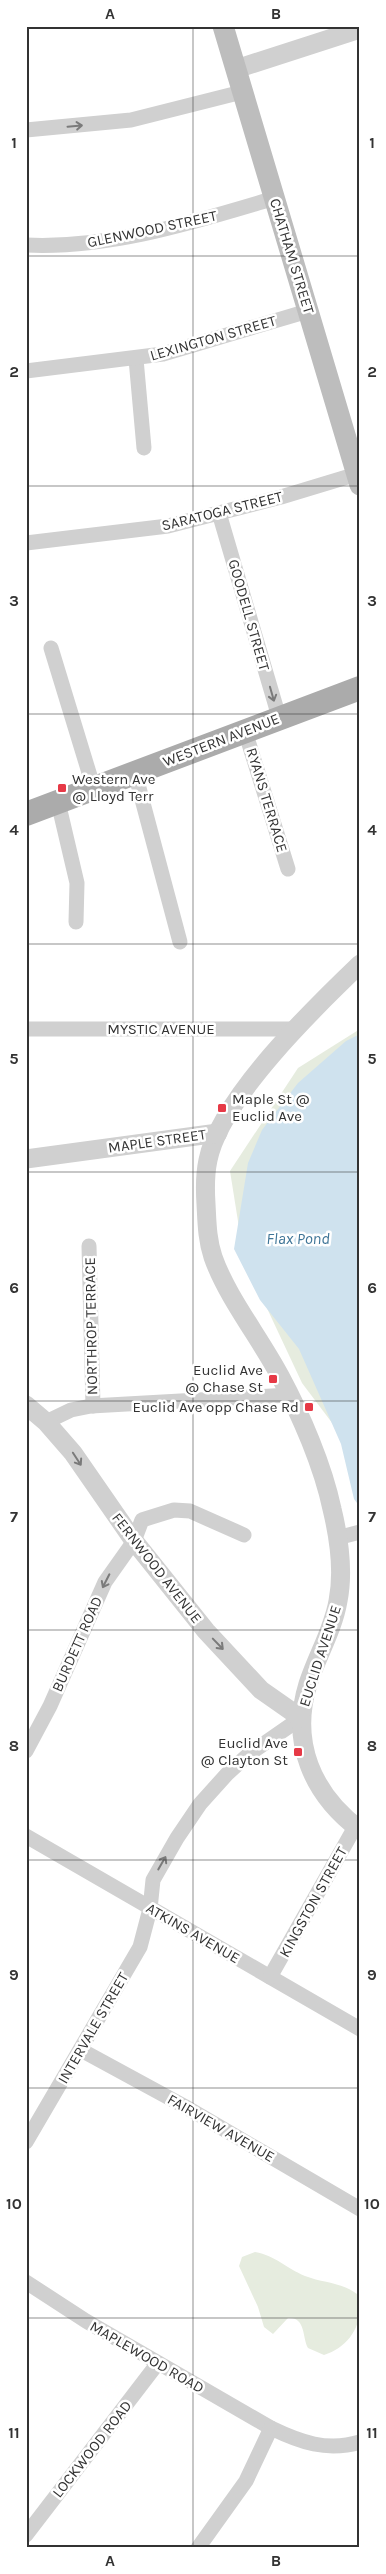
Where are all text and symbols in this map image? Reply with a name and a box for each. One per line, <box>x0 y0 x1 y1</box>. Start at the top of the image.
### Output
text: A <box>105 4 115 23</box>
text: B <box>271 4 281 23</box>
one-way arrow <box>67 121 83 130</box>
text: 1 <box>11 133 17 152</box>
text: 1 <box>369 133 375 152</box>
street label: CHATHAM STREET <box>266 196 318 316</box>
street label: GLENWOOD STREET <box>86 206 219 251</box>
street label: LEXINGTON STREET <box>148 311 279 365</box>
text: 2 <box>9 362 19 381</box>
text: 2 <box>367 362 377 381</box>
street label: SARATOGA STREET <box>160 487 285 535</box>
street label: GOODELL STREET <box>224 557 274 673</box>
text: 3 <box>9 591 19 610</box>
text: 3 <box>367 591 377 610</box>
one-way arrow <box>268 686 278 702</box>
street label: WESTERN AVENUE <box>160 709 282 771</box>
street label: RYANS TERRACE <box>243 746 291 854</box>
place label: Western Ave @ Lloyd Terr <box>72 770 155 805</box>
marker: Western Ave @ Lloyd Terr <box>56 782 68 794</box>
text: 4 <box>9 820 19 839</box>
text: 4 <box>367 820 377 839</box>
street label: MYSTIC AVENUE <box>107 1020 215 1038</box>
text: 5 <box>9 1049 19 1068</box>
text: 5 <box>367 1049 377 1068</box>
place label: Maple St @ Euclid Ave <box>232 1090 310 1125</box>
marker: Maple St @ Euclid Ave <box>216 1102 228 1114</box>
street label: MAPLE STREET <box>107 1125 208 1157</box>
water label: Flax Pond <box>266 1229 330 1248</box>
street label: NORTHROP TERRACE <box>81 1257 101 1395</box>
text: 6 <box>9 1278 19 1297</box>
text: 6 <box>367 1278 377 1297</box>
place label: Euclid Ave @ Chase St <box>185 1361 263 1396</box>
marker: Euclid Ave @ Chase St <box>267 1373 279 1385</box>
place label: Euclid Ave opp Chase Rd <box>133 1398 299 1416</box>
marker: Euclid Ave opp Chase Rd <box>303 1401 315 1413</box>
one-way arrow <box>72 1452 82 1466</box>
text: 7 <box>10 1507 18 1526</box>
text: 7 <box>368 1507 376 1526</box>
street label: FERNWOOD AVENUE <box>108 1509 206 1627</box>
one-way arrow <box>101 1573 110 1588</box>
street label: BURDETT ROAD <box>48 1593 106 1695</box>
street label: EUCLID AVENUE <box>295 1603 345 1709</box>
one-way arrow <box>212 1637 224 1650</box>
place label: Euclid Ave @ Clayton St <box>201 1734 288 1769</box>
text: 8 <box>9 1736 19 1755</box>
text: 8 <box>367 1736 377 1755</box>
marker: Euclid Ave @ Clayton St <box>292 1746 304 1758</box>
street label: KINGSTON STREET <box>275 1843 351 1960</box>
one-way arrow <box>158 1856 168 1870</box>
street label: ATKINS AVENUE <box>143 1899 243 1967</box>
text: 9 <box>9 1965 19 1984</box>
text: 9 <box>367 1965 377 1984</box>
street label: INTERVALE STREET <box>54 1969 132 2087</box>
street label: FAIRVIEW AVENUE <box>164 2090 278 2166</box>
text: 10 <box>6 2194 22 2213</box>
text: 10 <box>364 2194 380 2213</box>
street label: MAPLEWOOD ROAD <box>87 2317 207 2397</box>
street label: LOCKWOOD ROAD <box>48 2397 136 2501</box>
text: 11 <box>8 2423 20 2442</box>
text: 11 <box>366 2423 378 2442</box>
text: A <box>105 2551 115 2570</box>
text: B <box>271 2551 281 2570</box>

